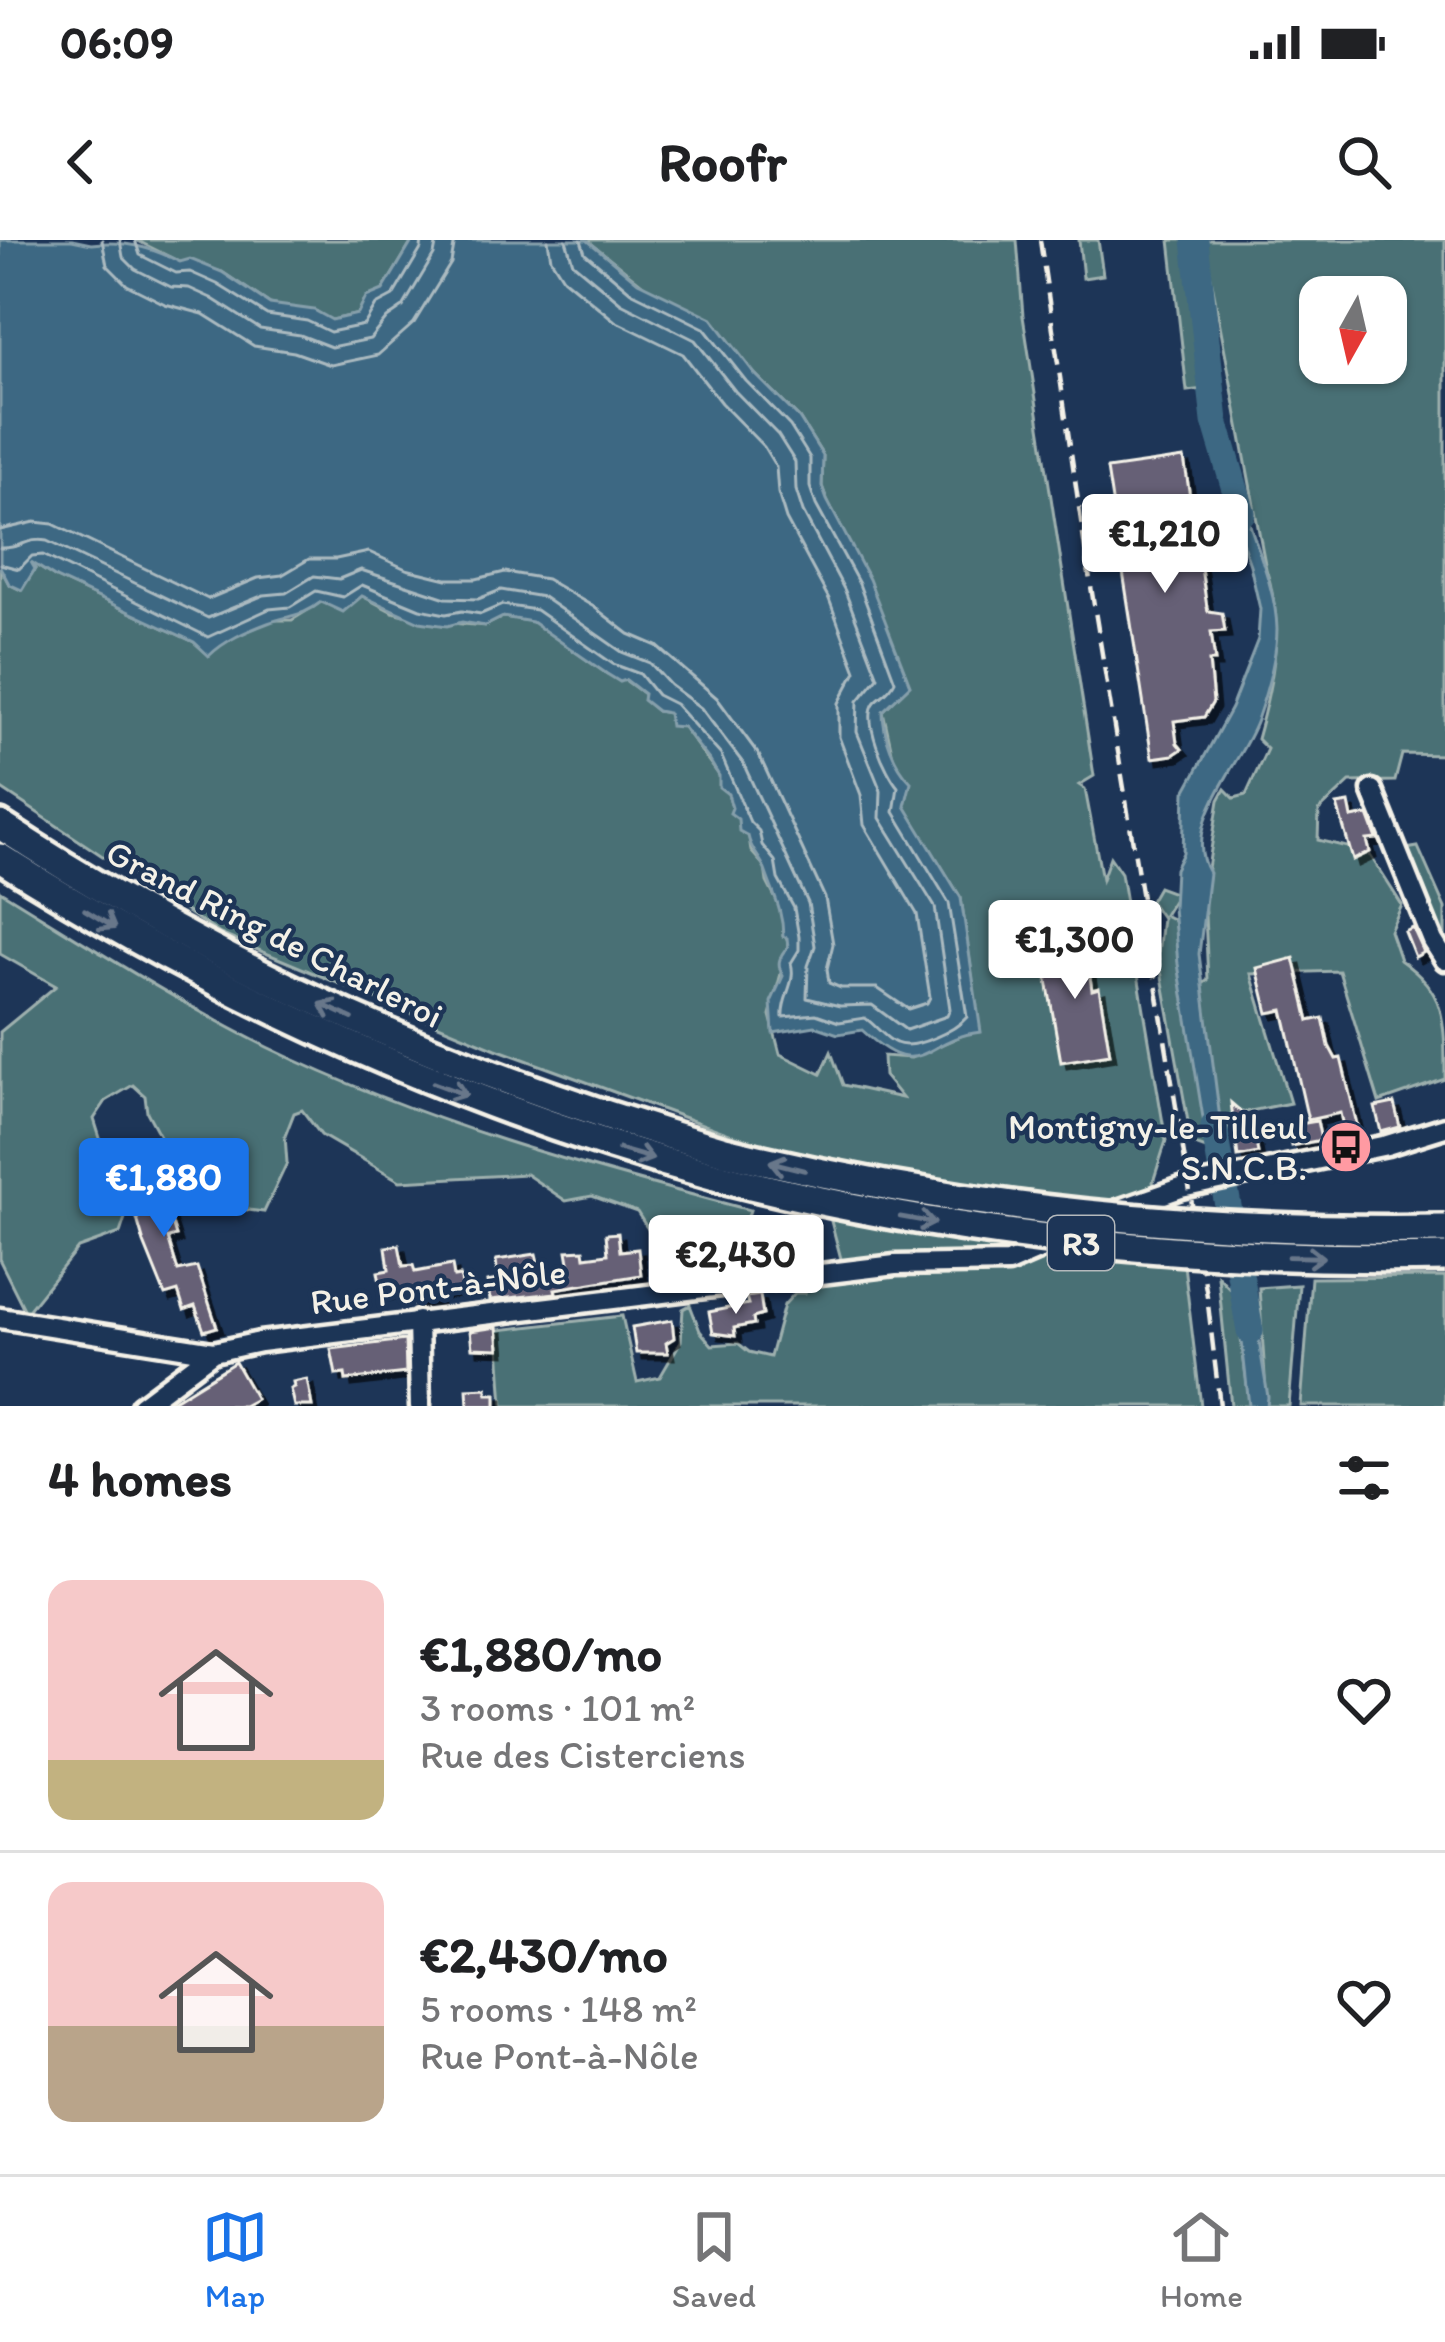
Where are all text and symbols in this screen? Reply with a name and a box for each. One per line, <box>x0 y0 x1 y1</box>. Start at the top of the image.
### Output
text: 06:09 <box>60 15 174 69</box>
icon: back <box>48 129 114 195</box>
icon: search <box>1331 129 1397 195</box>
text: Roofr <box>658 130 787 195</box>
north arrow <box>1299 276 1407 384</box>
map controls <box>1299 276 1407 384</box>
pin: €1,210 <box>1067 494 1263 596</box>
text: €1,210 <box>1109 509 1221 556</box>
street label: Grand Ring de Charleroi <box>99 830 450 1037</box>
pin: €1,300 <box>977 900 1173 1002</box>
one-way arrow <box>82 907 116 931</box>
text: €1,300 <box>1016 915 1134 962</box>
one-way arrow <box>319 998 354 1021</box>
one-way arrow <box>431 1080 468 1102</box>
place label: Montigny-le-Tilleul S.N.C.B. <box>1008 1105 1307 1189</box>
bus stop icon: Montigny-le-Tilleul S.N.C.B. <box>1318 1119 1374 1175</box>
pin: €1,880 <box>66 1138 262 1240</box>
one-way arrow <box>616 1144 654 1166</box>
text: €1,880 <box>106 1153 222 1200</box>
one-way arrow <box>768 1154 806 1176</box>
one-way arrow <box>898 1210 937 1233</box>
pin: €2,430 <box>638 1215 834 1317</box>
road number: R3 <box>1048 1216 1114 1270</box>
text: €2,430 <box>676 1230 796 1277</box>
one-way arrow <box>1286 1245 1325 1268</box>
street label: Rue Pont-à-Nôle <box>308 1249 568 1324</box>
icon: filters <box>1331 1445 1397 1511</box>
text: 4 homes <box>48 1448 232 1509</box>
text: €1,880/mo <box>420 1623 662 1684</box>
icon: home <box>144 1628 288 1772</box>
icon: heart <box>1331 1667 1397 1733</box>
text: 3 rooms · 101 m² <box>420 1684 695 1731</box>
text: Rue des Cisterciens <box>420 1731 746 1778</box>
text: €2,430/mo <box>420 1924 668 1985</box>
icon: home <box>144 1930 288 2074</box>
icon: heart <box>1331 1969 1397 2035</box>
text: 5 rooms · 148 m² <box>420 1985 697 2032</box>
text: Rue Pont-à-Nôle <box>420 2032 699 2079</box>
tab: Map <box>202 2204 268 2315</box>
tab: Saved <box>672 2204 756 2315</box>
tab: Home <box>1160 2204 1243 2315</box>

